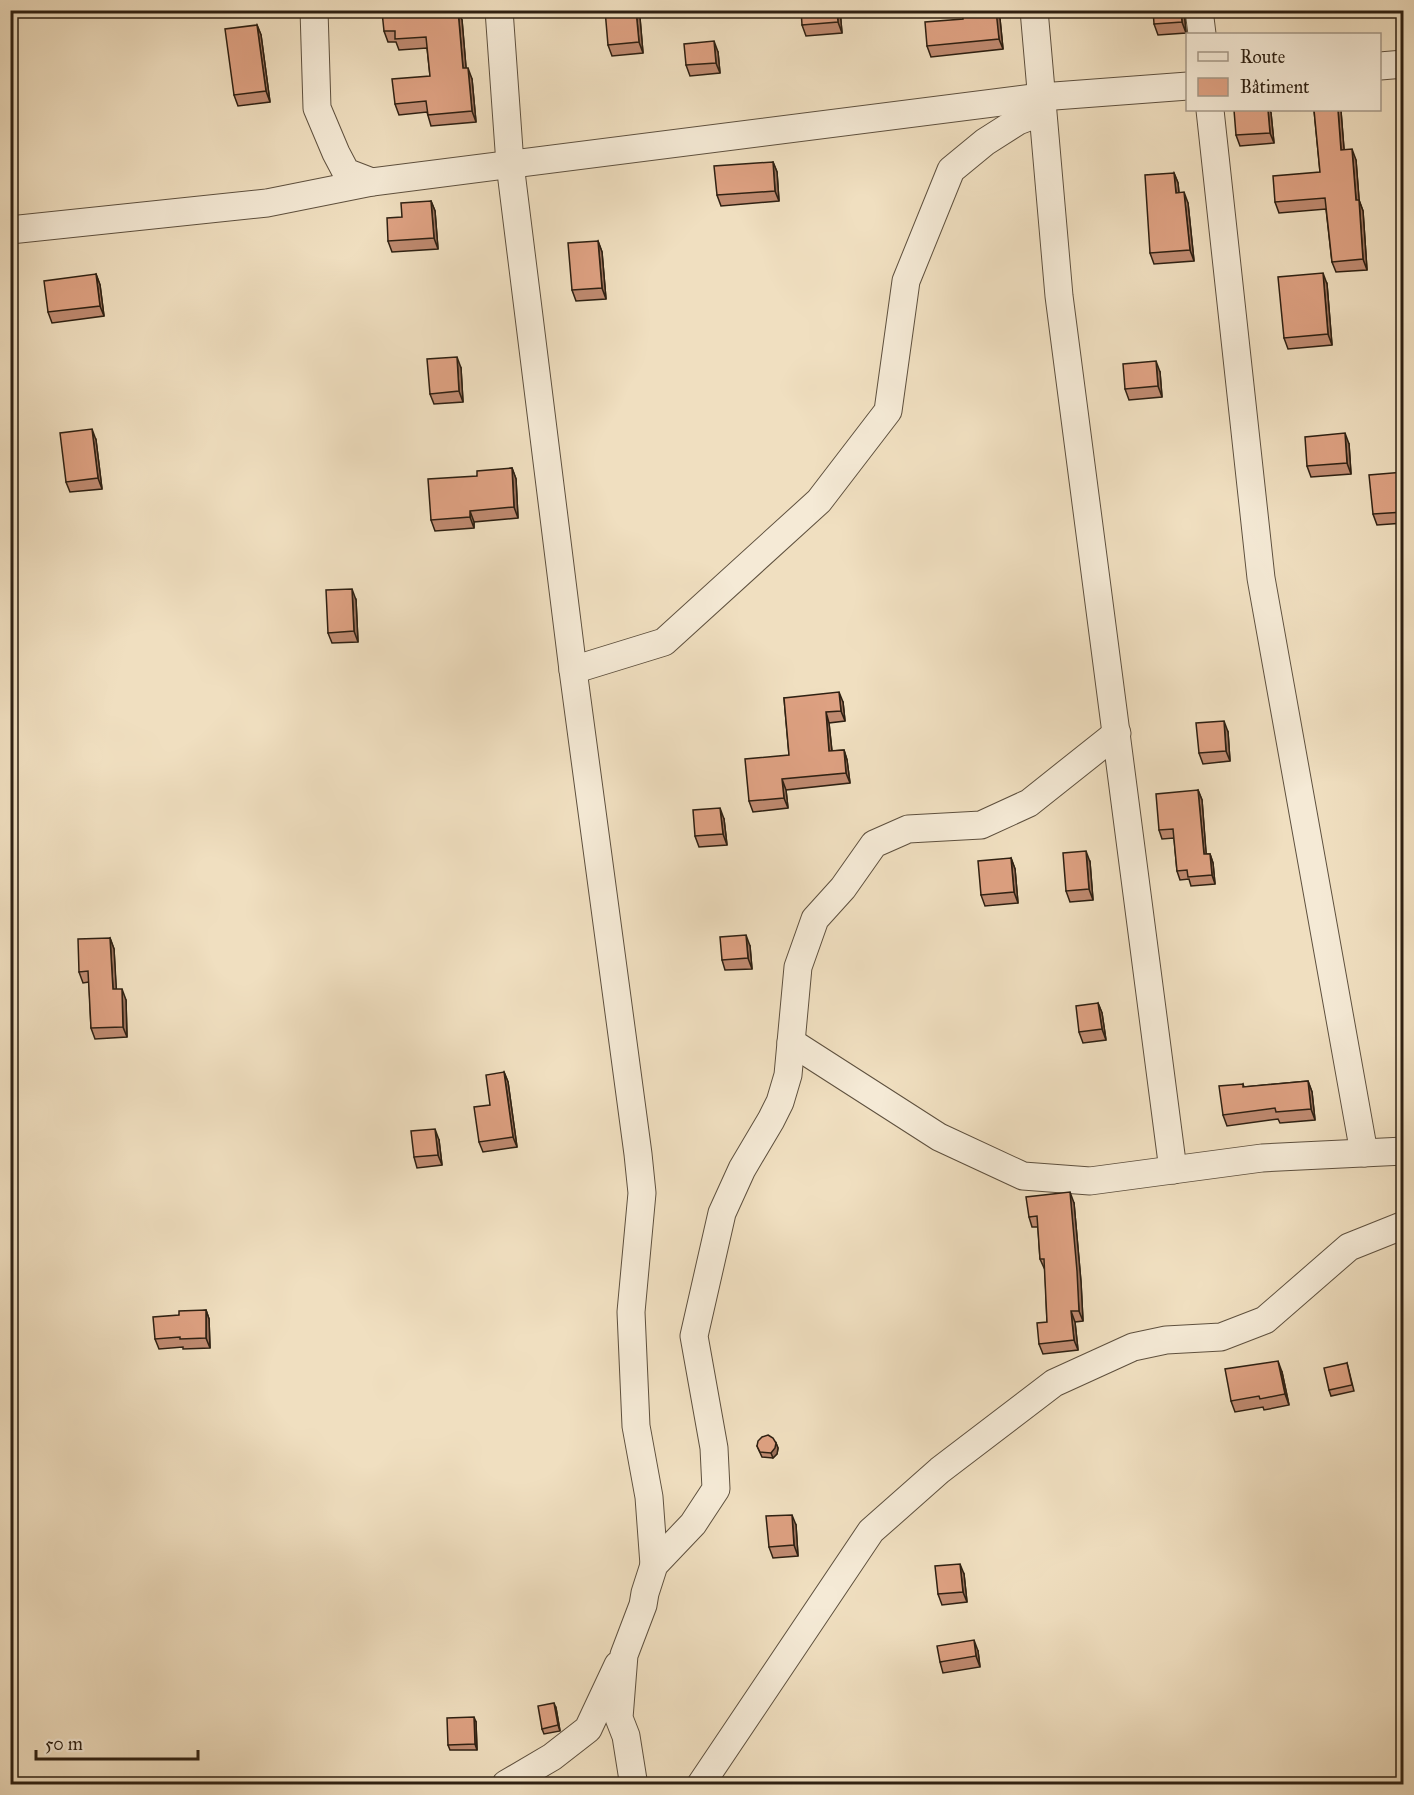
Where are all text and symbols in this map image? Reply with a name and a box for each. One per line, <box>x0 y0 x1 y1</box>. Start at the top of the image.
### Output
legend <box>1186 33 1381 111</box>
text: Route <box>1240 46 1285 68</box>
text: Bâtiment <box>1240 76 1310 98</box>
scale bar <box>36 1723 198 1761</box>
text: 50 m <box>45 1733 83 1755</box>

